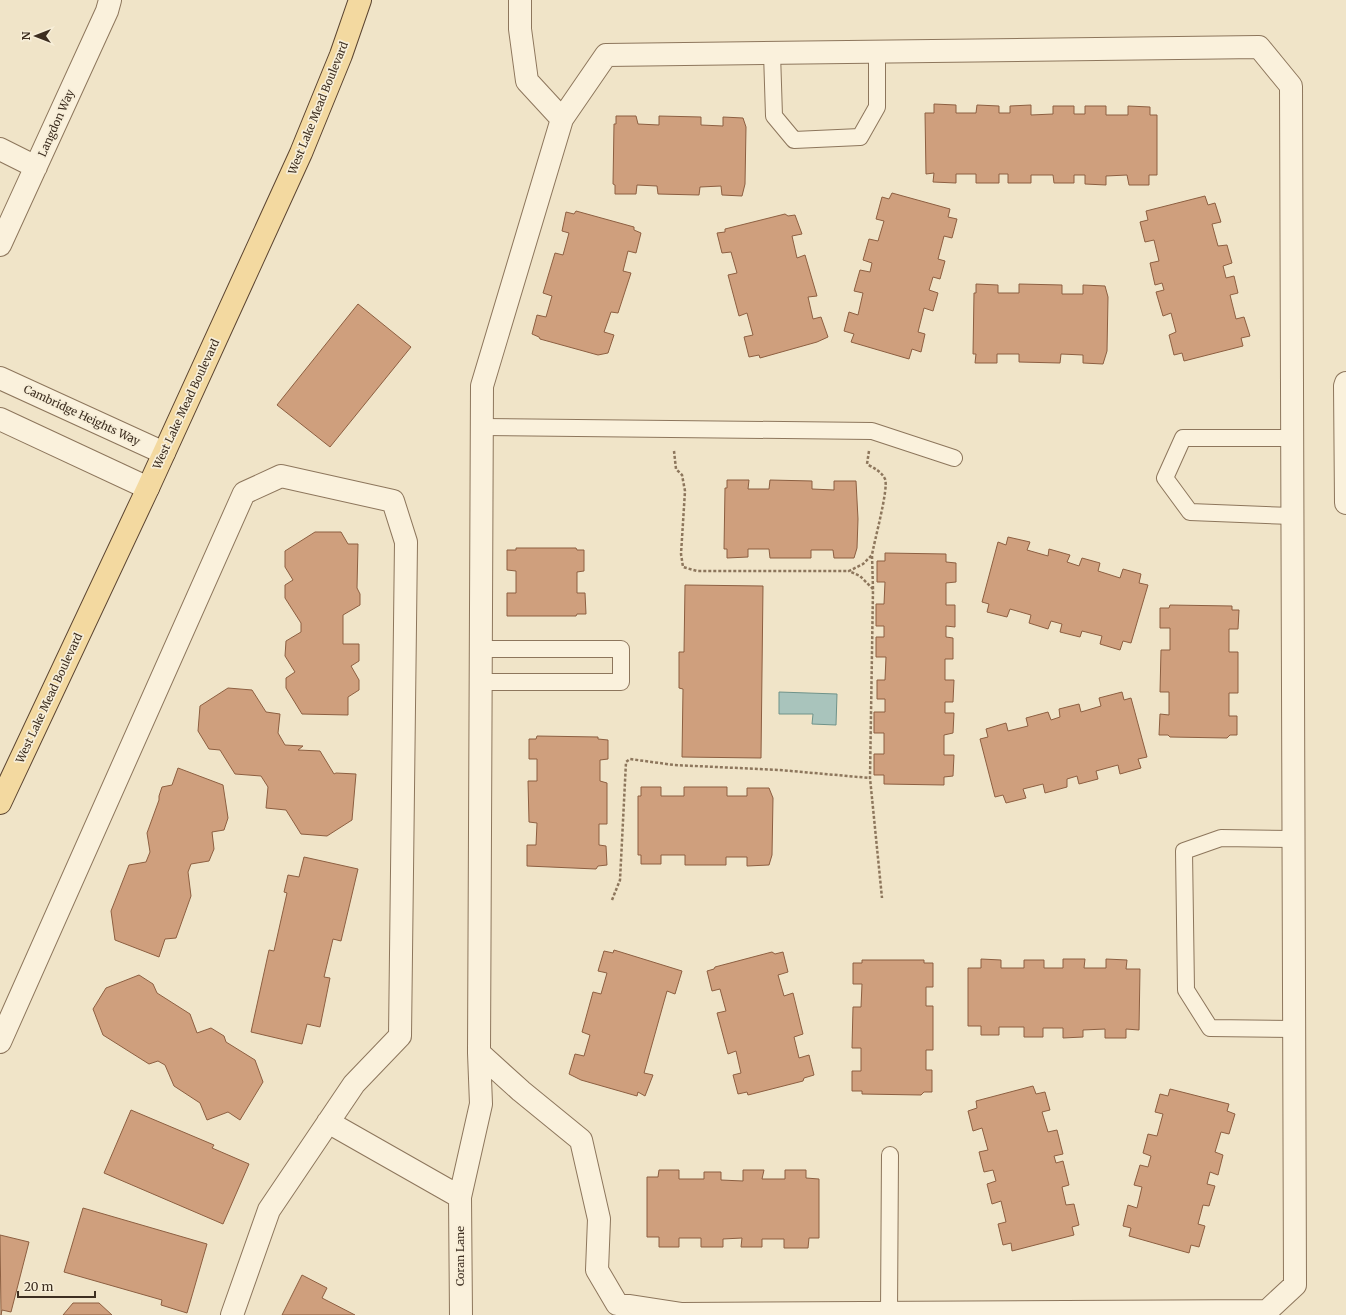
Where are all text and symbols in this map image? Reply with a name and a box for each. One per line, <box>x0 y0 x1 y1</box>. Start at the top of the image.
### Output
north arrow <box>16 16 56 56</box>
text: N <box>19 31 33 40</box>
street label: West Lake Mead Boulevard <box>285 39 351 177</box>
street label: Langdon Way <box>35 87 77 159</box>
street label: West Lake Mead Boulevard <box>149 336 222 472</box>
street label: Cambridge Heights Way <box>22 382 143 448</box>
street label: West Lake Mead Boulevard <box>12 630 85 766</box>
street label: Coran Lane <box>453 1226 467 1286</box>
scale bar <box>18 1273 95 1299</box>
text: 20 m <box>24 1279 53 1294</box>

